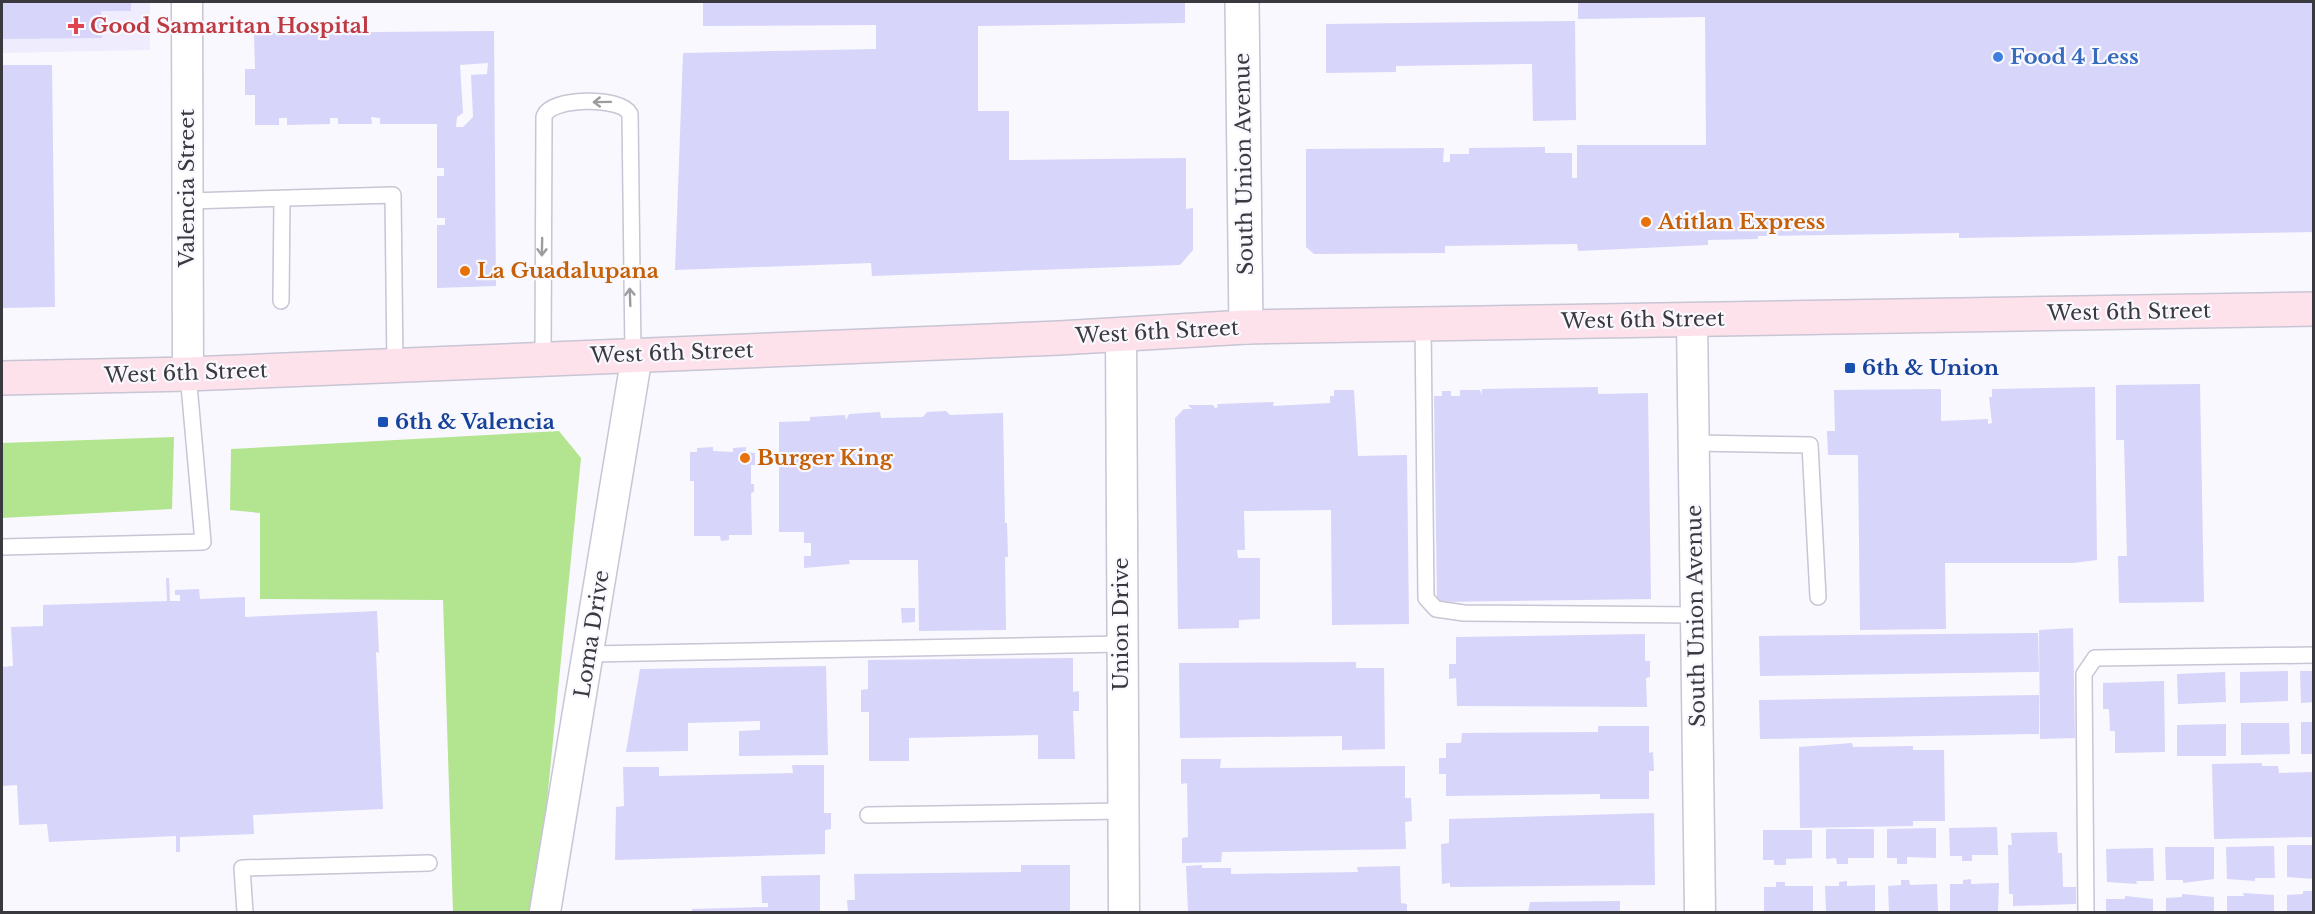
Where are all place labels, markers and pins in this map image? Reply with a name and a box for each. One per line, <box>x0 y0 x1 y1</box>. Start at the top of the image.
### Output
place label: Good Samaritan Hospital <box>90 13 370 39</box>
marker: Good Samaritan Hospital <box>67 17 85 35</box>
place label: Food 4 Less <box>2010 44 2139 70</box>
marker: Food 4 Less <box>1991 50 2005 64</box>
place label: Atitlan Express <box>1657 209 1825 235</box>
marker: Atitlan Express <box>1639 215 1653 229</box>
place label: La Guadalupana <box>477 258 659 284</box>
marker: La Guadalupana <box>458 264 472 278</box>
place label: 6th & Union <box>1862 355 1999 381</box>
marker: 6th & Union <box>1843 361 1857 375</box>
place label: 6th & Valencia <box>395 409 555 435</box>
marker: 6th & Valencia <box>376 415 390 429</box>
place label: Burger King <box>757 445 894 471</box>
marker: Burger King <box>738 451 752 465</box>

